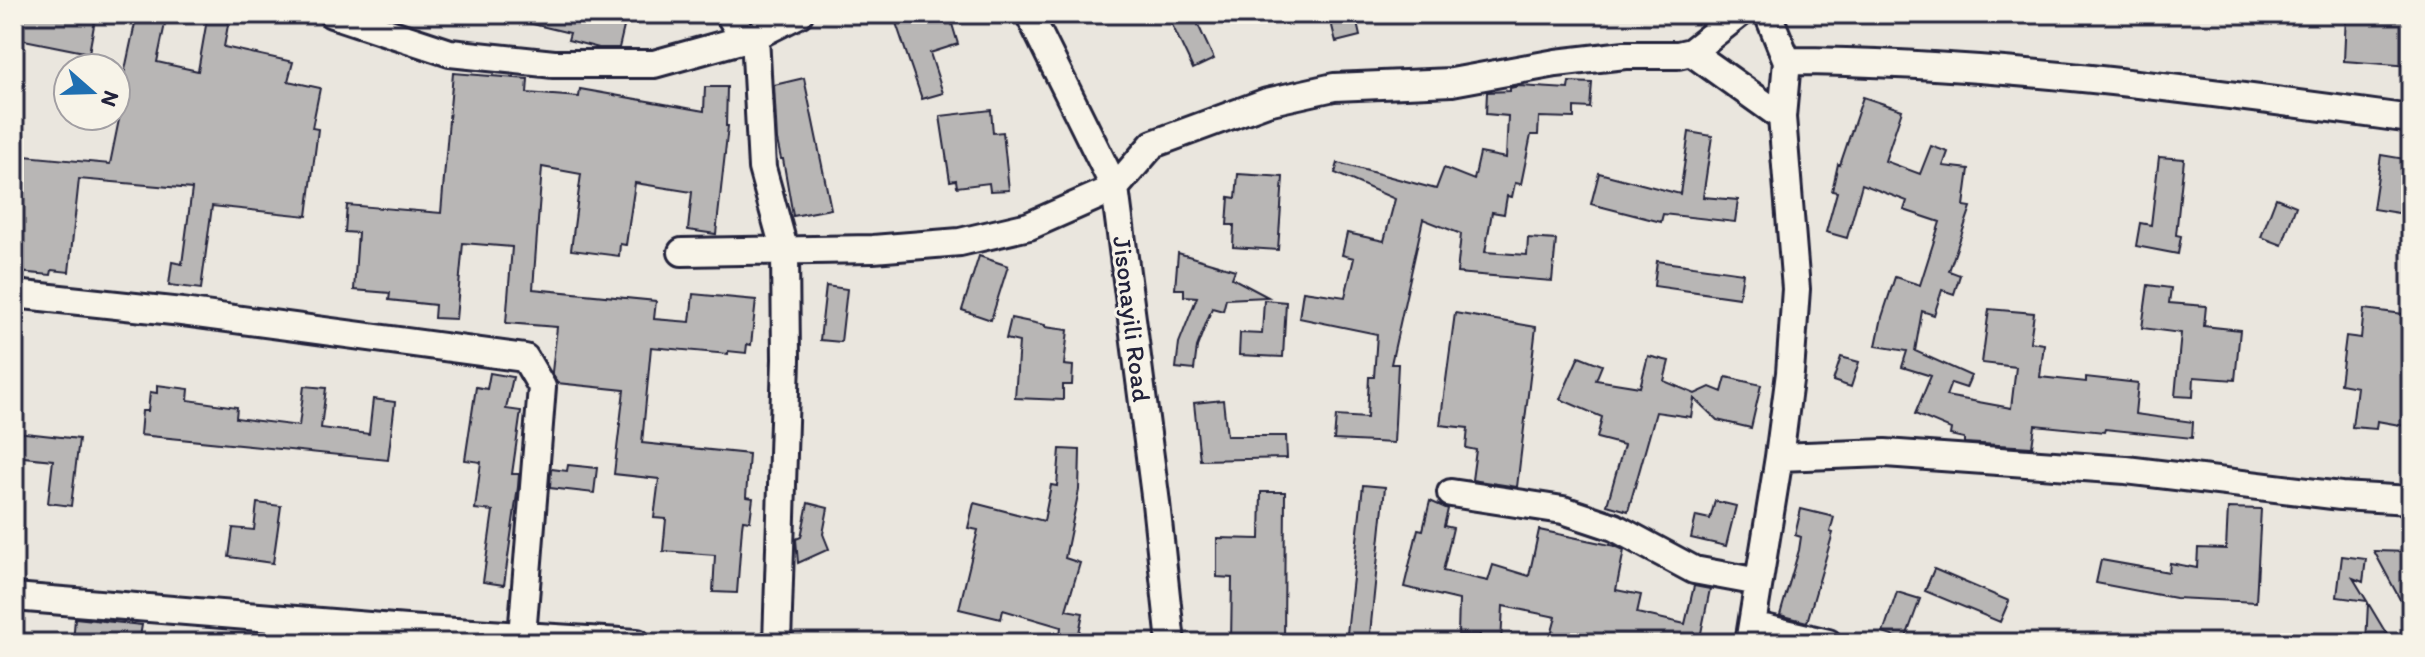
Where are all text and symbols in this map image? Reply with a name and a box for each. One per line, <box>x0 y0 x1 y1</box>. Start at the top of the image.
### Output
north arrow <box>52 52 132 132</box>
text: N <box>95 87 126 110</box>
street label: Jisonayili Road <box>1106 234 1158 404</box>

